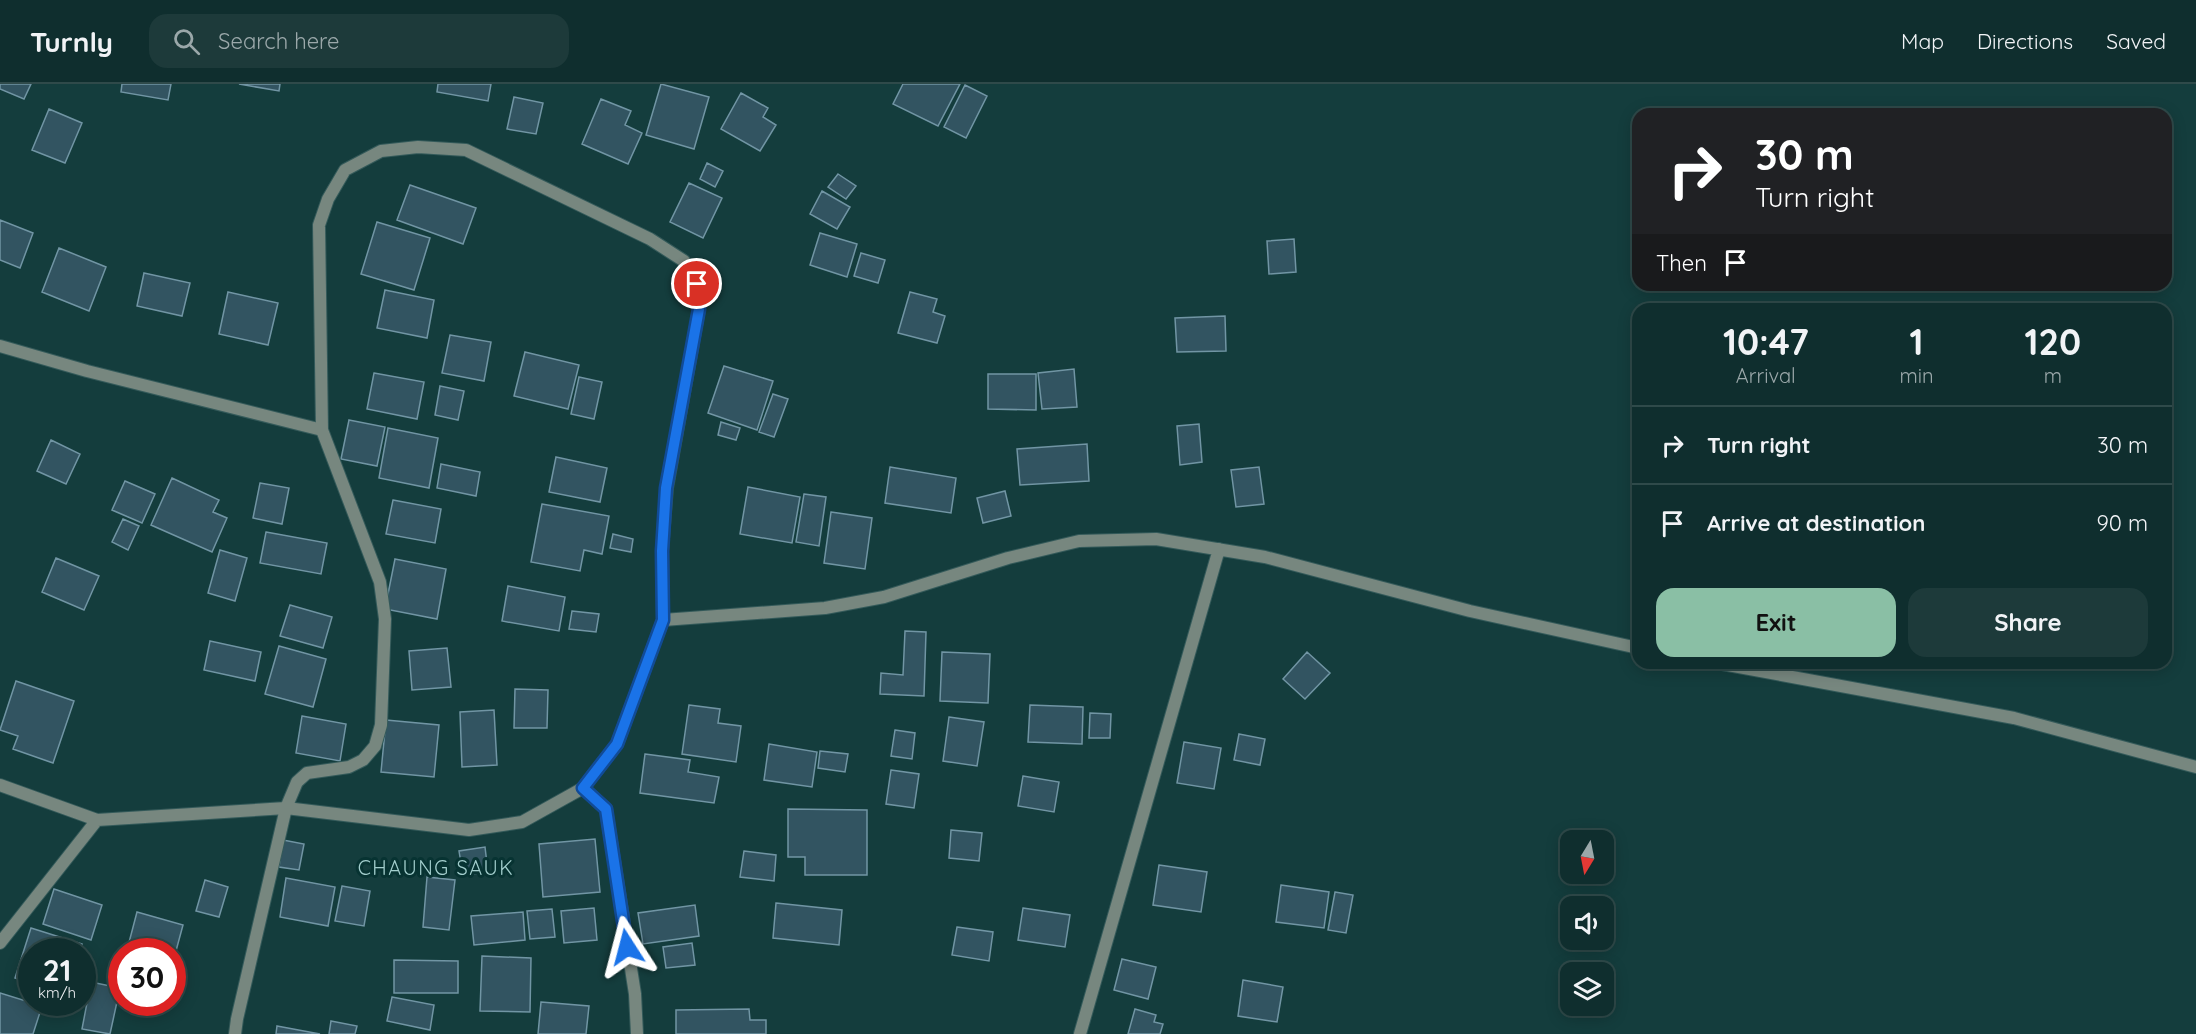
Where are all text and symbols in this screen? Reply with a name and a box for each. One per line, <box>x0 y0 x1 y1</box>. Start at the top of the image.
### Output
search box <box>149 14 569 68</box>
text: Turnly <box>30 24 113 59</box>
icon: search <box>170 25 203 58</box>
text: Search here <box>218 27 339 55</box>
text: Map <box>1901 28 1944 54</box>
text: Directions <box>1977 28 2073 54</box>
text: Saved <box>2106 28 2166 54</box>
text: 30 m <box>1755 128 1854 181</box>
icon: right <box>1656 132 1734 210</box>
text: Turn right <box>1755 180 1874 214</box>
icon: arrive <box>1719 246 1752 279</box>
text: Then <box>1656 249 1707 277</box>
pin <box>671 258 722 309</box>
icon: arrive <box>680 267 713 300</box>
text: 10:47 <box>1723 319 1809 364</box>
text: 1 <box>1910 319 1924 364</box>
text: 120 <box>2025 319 2081 364</box>
text: Arrival <box>1736 363 1796 388</box>
text: min <box>1900 363 1934 388</box>
text: m <box>2044 363 2062 388</box>
icon: right <box>1656 429 1689 462</box>
text: Turn right <box>1707 431 1811 459</box>
text: 30 m <box>2097 431 2148 459</box>
icon: arrive <box>1656 507 1689 540</box>
text: Arrive at destination <box>1707 509 1925 537</box>
text: 90 m <box>2097 509 2148 537</box>
button: Exit <box>1656 588 1896 657</box>
button: Share <box>1908 588 2148 657</box>
north arrow <box>1560 830 1614 884</box>
map controls <box>1560 830 1614 1016</box>
district label: CHAUNG SAUK <box>358 855 514 880</box>
button: sound <box>1560 896 1614 950</box>
position arrow <box>595 915 659 979</box>
speed limit sign: 30 <box>108 938 186 1016</box>
text: 21 <box>43 951 71 989</box>
button: layers <box>1560 962 1614 1016</box>
text: km/h <box>38 983 76 1002</box>

